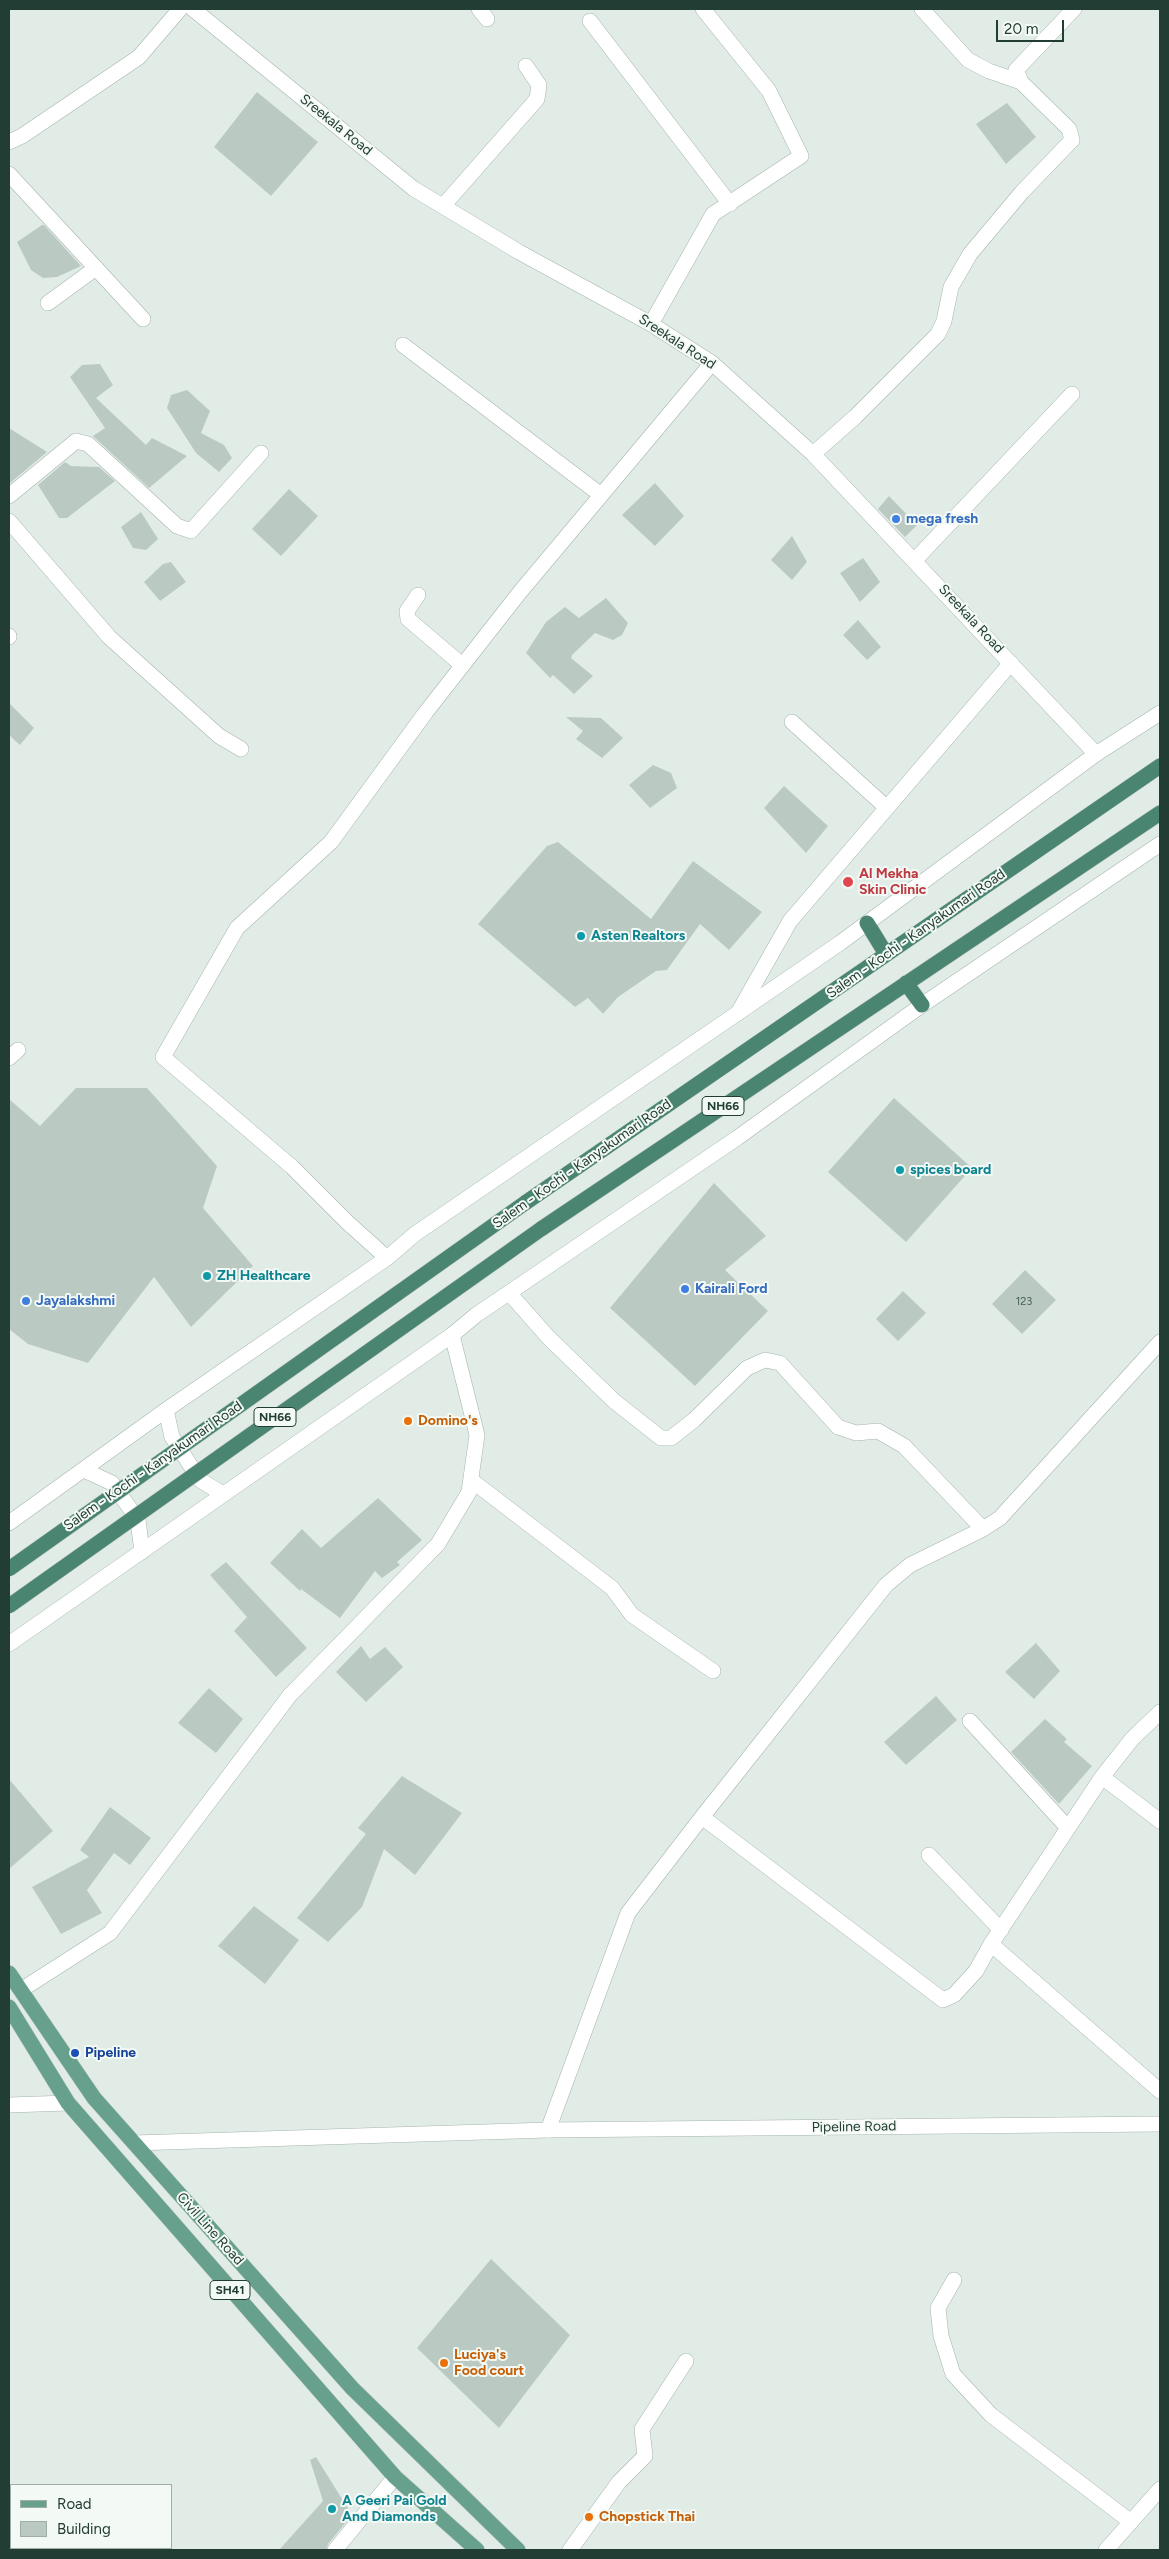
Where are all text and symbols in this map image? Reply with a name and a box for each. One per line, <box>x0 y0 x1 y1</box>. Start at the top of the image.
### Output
scale bar <box>999 10 1066 42</box>
text: 20 m <box>1004 20 1038 38</box>
street label: Sreekala Road <box>296 91 376 159</box>
street label: Sreekala Road <box>635 311 719 373</box>
place label: mega fresh <box>906 511 978 527</box>
marker: mega fresh <box>890 513 902 525</box>
street label: Sreekala Road <box>935 581 1007 657</box>
street label: Salem - Kochi - Kanyakumari Road <box>824 866 1008 1002</box>
place label: Al Mekha Skin Clinic <box>859 866 927 899</box>
marker: Al Mekha Skin Clinic <box>841 875 855 889</box>
place label: Asten Realtors <box>591 928 685 944</box>
marker: Asten Realtors <box>575 930 587 942</box>
street label: Salem - Kochi - Kanyakumari Road <box>490 1096 674 1232</box>
road number: NH66 <box>702 1096 744 1116</box>
place label: spices board <box>910 1162 991 1178</box>
marker: spices board <box>894 1164 906 1176</box>
place label: ZH Healthcare <box>217 1268 311 1284</box>
marker: ZH Healthcare <box>201 1270 213 1282</box>
place label: Kairali Ford <box>695 1281 768 1297</box>
marker: Kairali Ford <box>679 1283 691 1295</box>
place label: Jayalakshmi <box>36 1293 115 1309</box>
marker: Jayalakshmi <box>20 1295 32 1307</box>
house number: 123 <box>1016 1295 1032 1309</box>
street label: Salem - Kochi - Kanyakumari Road <box>61 1398 245 1534</box>
road number: NH66 <box>254 1408 296 1426</box>
place label: Domino's <box>418 1413 478 1429</box>
marker: Domino's <box>402 1415 414 1427</box>
place label: Pipeline <box>85 2045 136 2061</box>
marker: Pipeline <box>69 2047 81 2059</box>
street label: Pipeline Road <box>811 2118 897 2136</box>
street label: Civil Line Road <box>173 2189 247 2269</box>
road number: SH41 <box>210 2280 250 2300</box>
place label: Luciya's Food court <box>454 2347 524 2380</box>
marker: Luciya's Food court <box>438 2357 450 2369</box>
legend <box>10 2484 172 2549</box>
place label: A Geeri Pai Gold And Diamonds <box>342 2493 447 2526</box>
text: Road <box>57 2495 92 2513</box>
marker: A Geeri Pai Gold And Diamonds <box>326 2503 338 2515</box>
place label: Chopstick Thai <box>599 2509 695 2525</box>
marker: Chopstick Thai <box>583 2511 595 2523</box>
text: Building <box>57 2520 111 2538</box>

